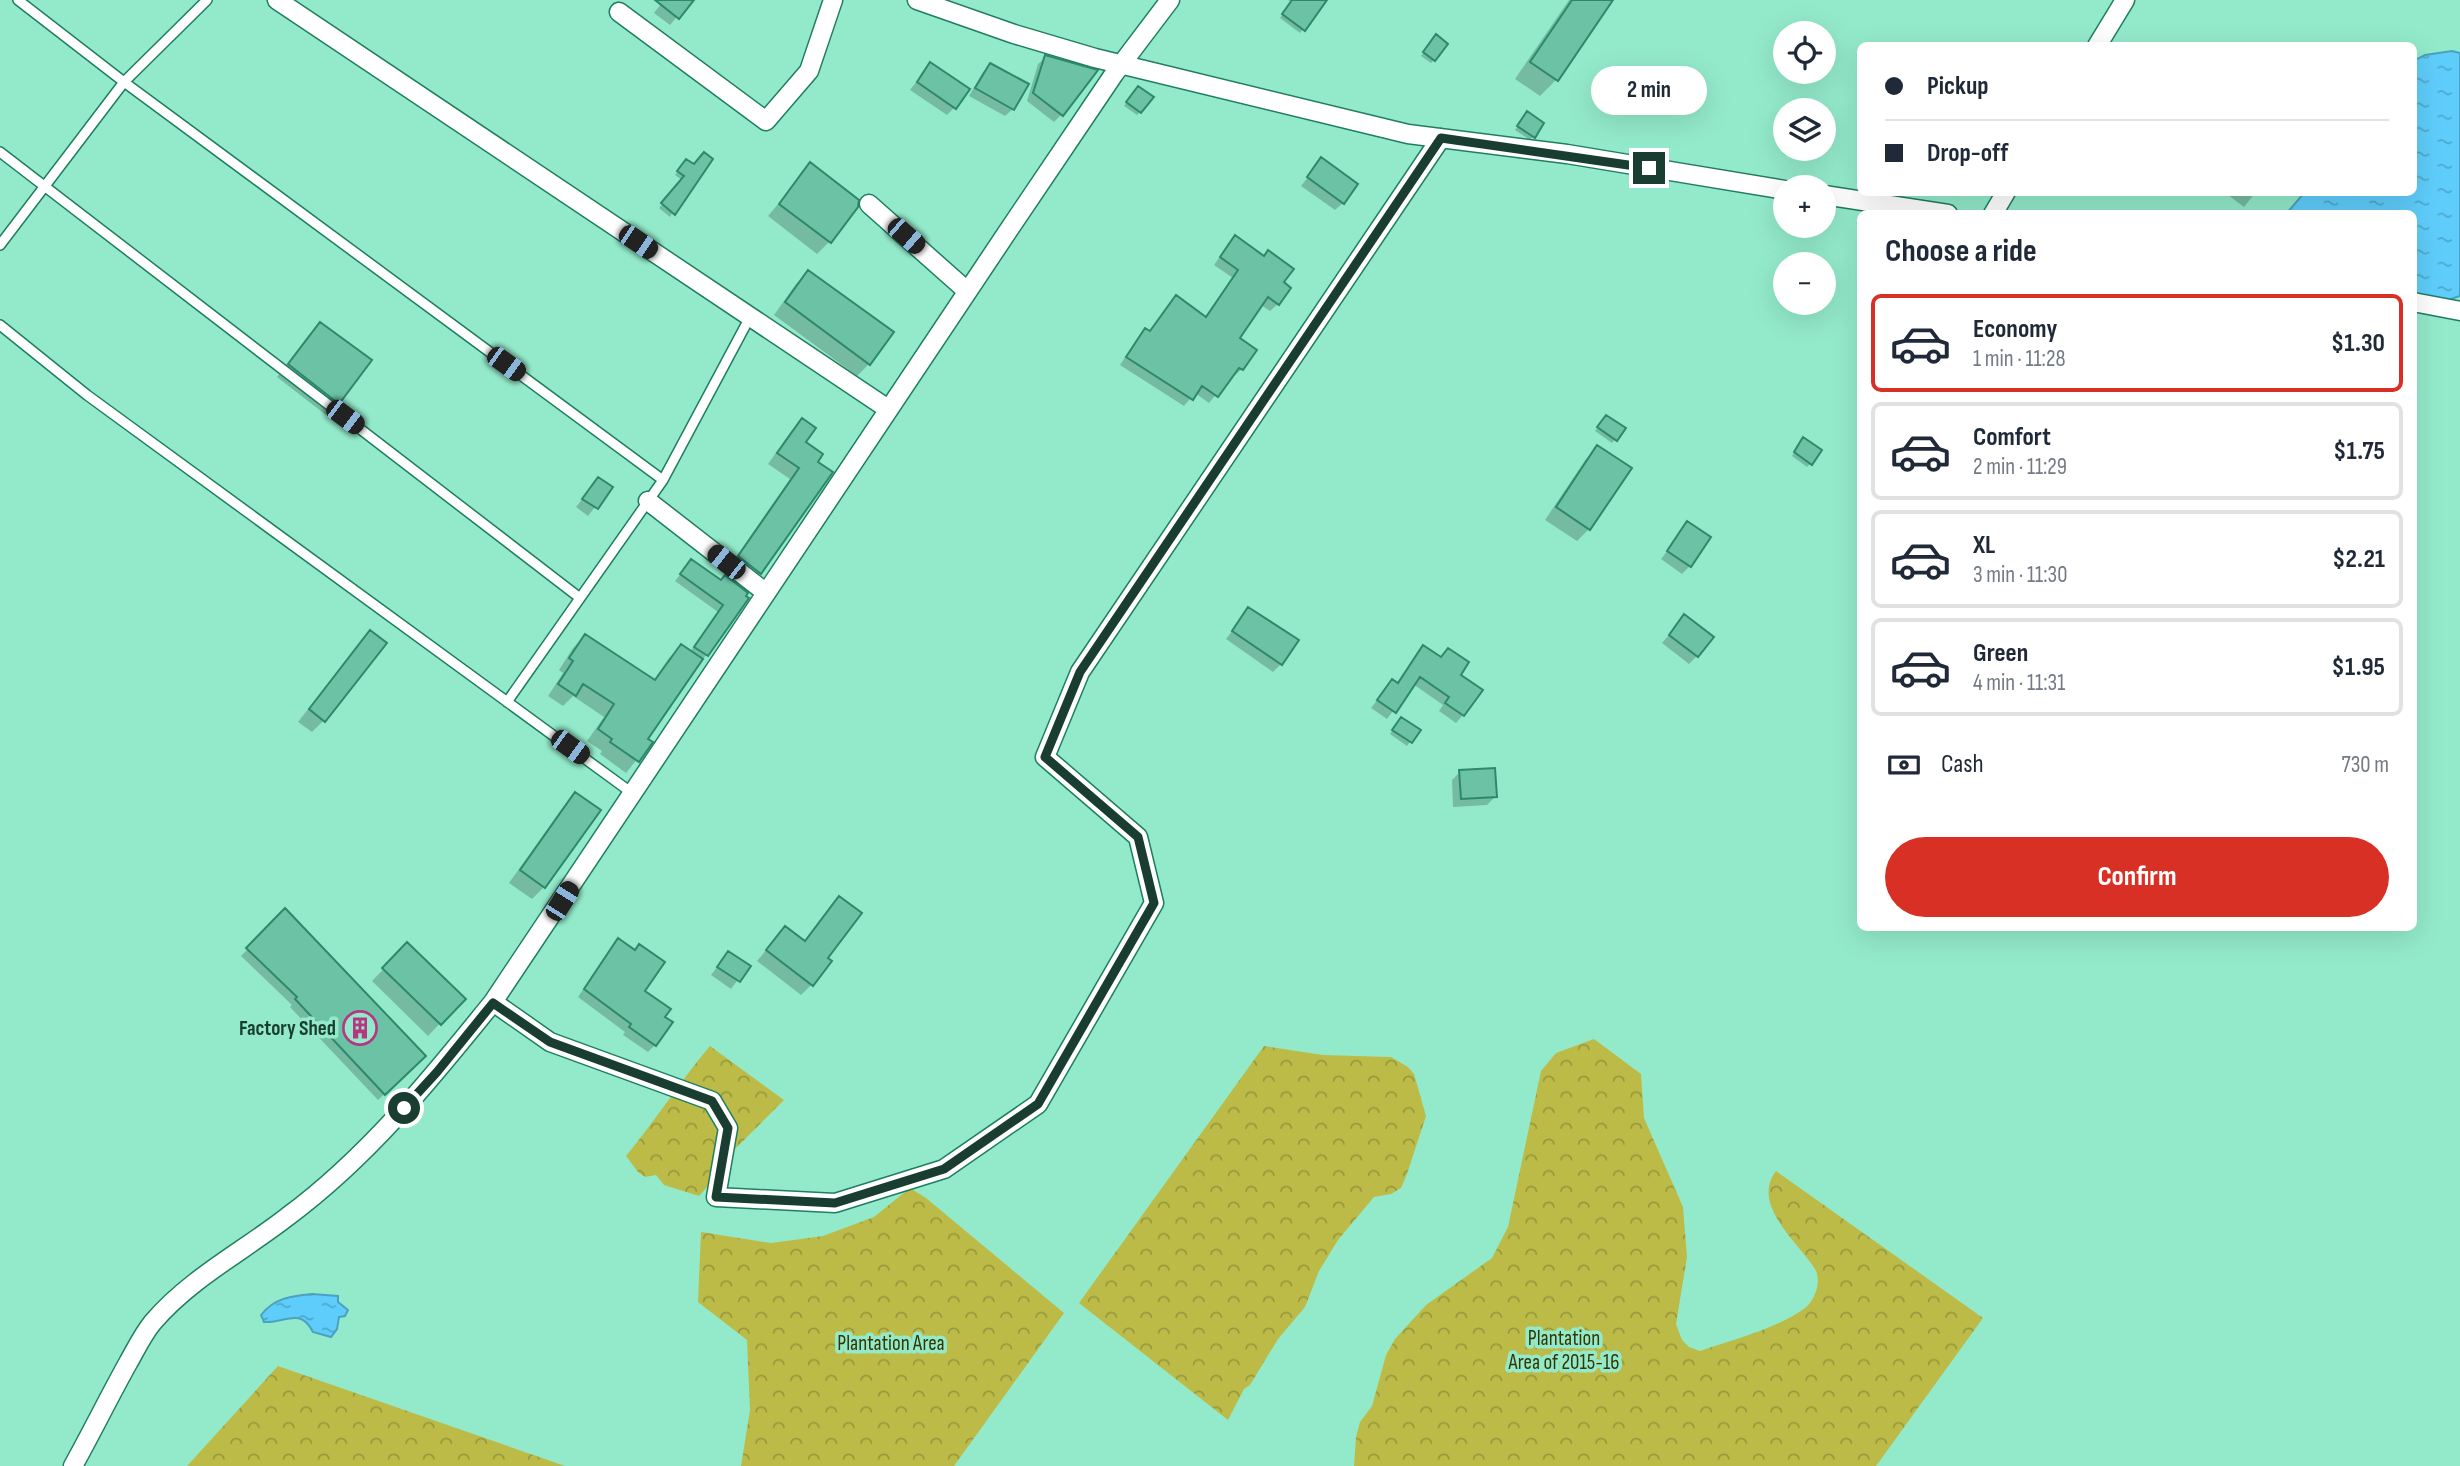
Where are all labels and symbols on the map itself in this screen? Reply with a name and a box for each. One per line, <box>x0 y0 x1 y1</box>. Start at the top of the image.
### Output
callout: 2 min <box>1591 66 1707 116</box>
route end <box>1633 152 1665 184</box>
car <box>884 214 929 258</box>
car <box>615 222 662 262</box>
car <box>483 343 530 385</box>
car <box>322 396 369 438</box>
car <box>703 541 750 583</box>
car <box>547 726 594 768</box>
car <box>542 878 583 924</box>
building icon: Factory Shed <box>341 1009 379 1047</box>
place label: Factory Shed <box>239 1016 336 1041</box>
route start <box>388 1092 420 1124</box>
park label: Plantation Area of 2015-16 <box>1507 1326 1620 1375</box>
park label: Plantation Area <box>837 1331 945 1356</box>

